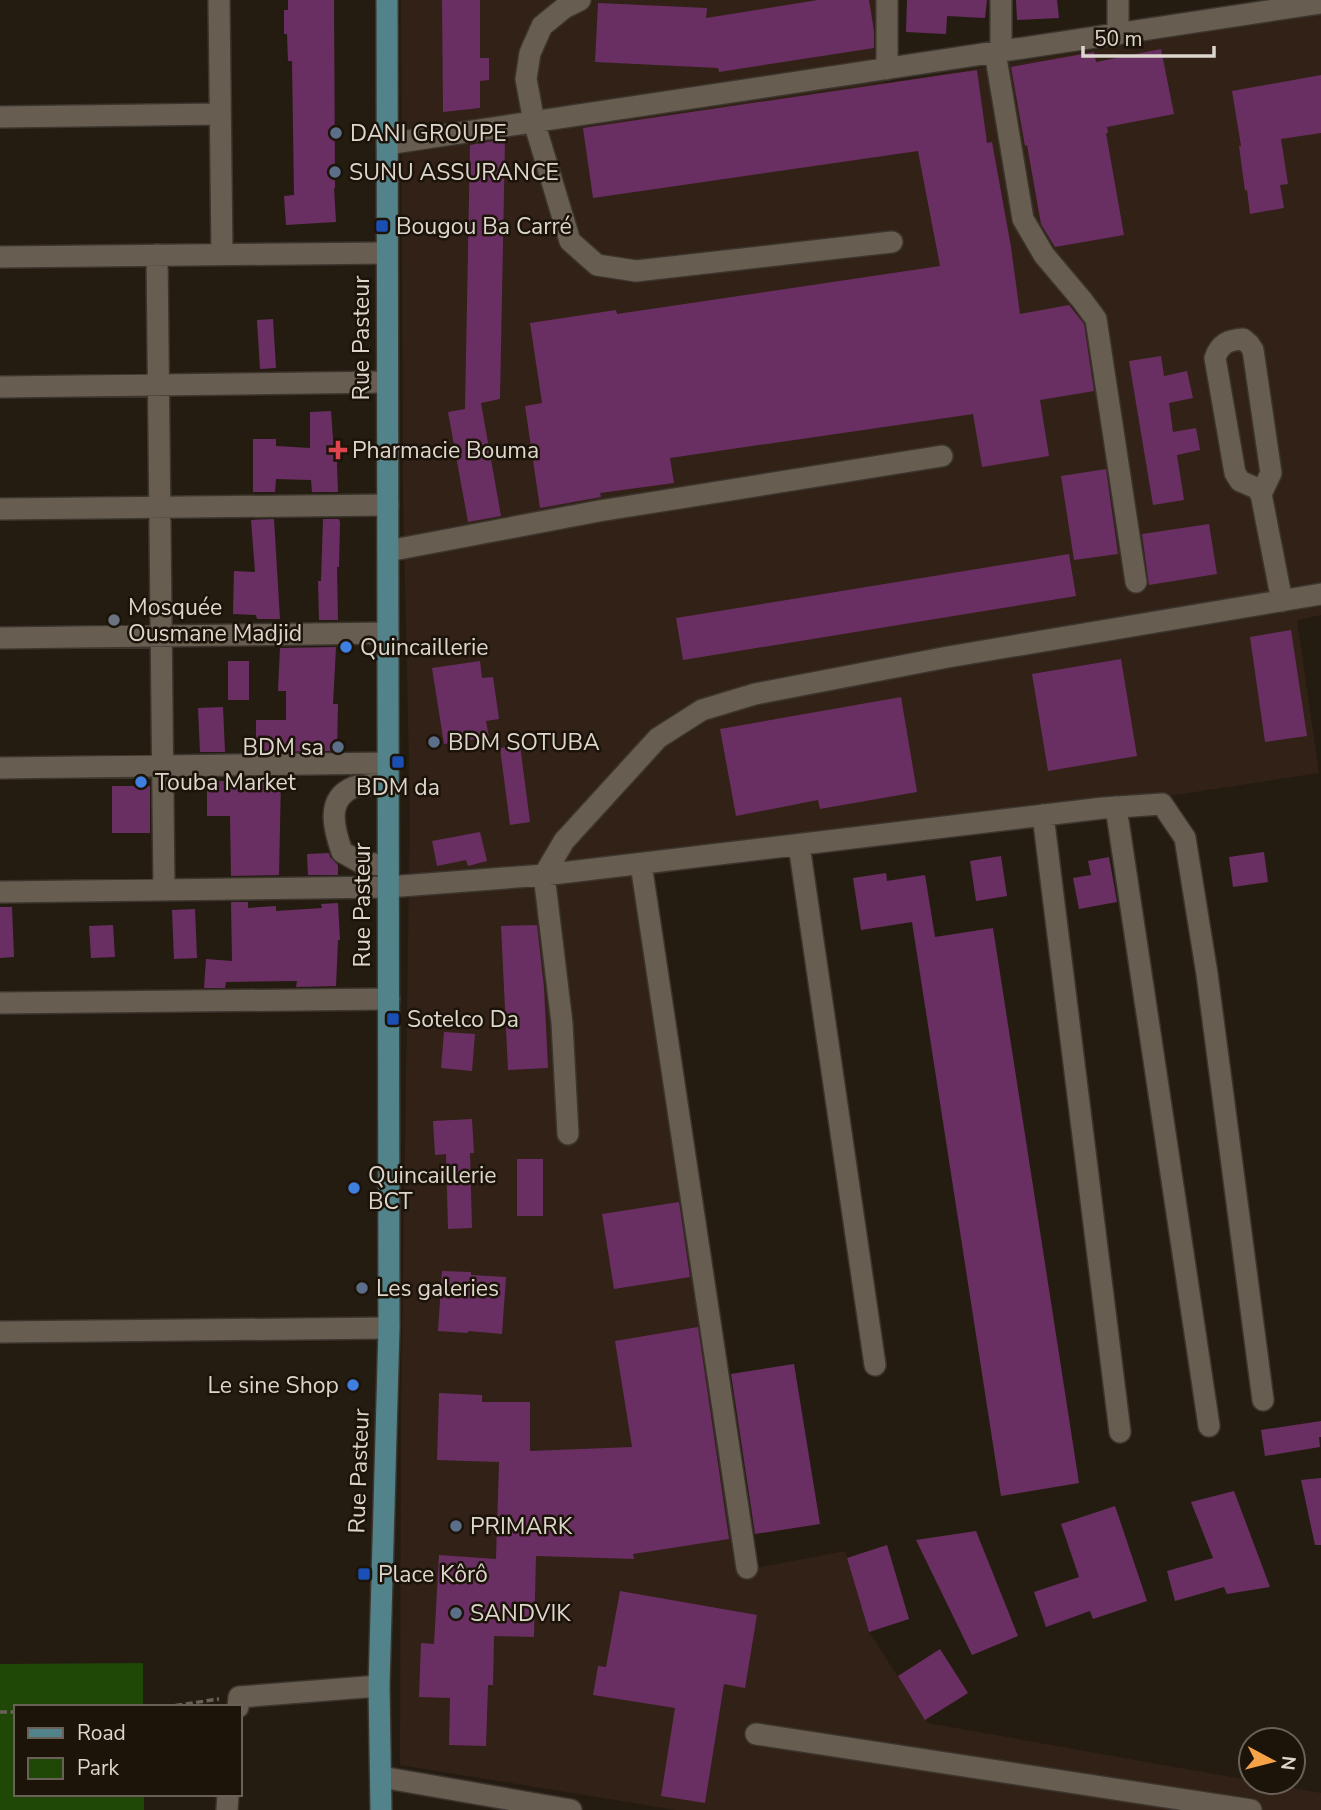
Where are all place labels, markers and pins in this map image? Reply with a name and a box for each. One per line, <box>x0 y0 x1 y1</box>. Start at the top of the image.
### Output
place label: DANI GROUPE <box>350 118 507 149</box>
marker: DANI GROUPE <box>328 125 344 141</box>
place label: SUNU ASSURANCE <box>349 157 559 188</box>
marker: SUNU ASSURANCE <box>327 164 343 180</box>
place label: Bougou Ba Carré <box>396 211 572 242</box>
marker: Bougou Ba Carré <box>374 218 390 234</box>
place label: Pharmacie Bouma <box>352 435 539 466</box>
marker: Pharmacie Bouma <box>330 442 346 458</box>
place label: Mosquée Ousmane Madjid <box>128 592 302 649</box>
marker: Mosquée Ousmane Madjid <box>106 612 122 628</box>
place label: Quincaillerie <box>360 632 489 663</box>
marker: Quincaillerie <box>338 639 354 655</box>
place label: BDM SOTUBA <box>448 727 600 758</box>
place label: BDM sa <box>243 732 324 763</box>
marker: BDM SOTUBA <box>426 734 442 750</box>
marker: BDM sa <box>330 739 346 755</box>
marker: BDM da <box>390 754 406 770</box>
place label: Touba Market <box>155 767 297 798</box>
place label: BDM da <box>356 772 440 803</box>
marker: Touba Market <box>133 774 149 790</box>
place label: Sotelco Da <box>407 1004 519 1035</box>
marker: Sotelco Da <box>385 1011 401 1027</box>
place label: Quincaillerie BCT <box>368 1160 497 1217</box>
marker: Quincaillerie BCT <box>346 1180 362 1196</box>
place label: Les galeries <box>376 1273 499 1304</box>
marker: Les galeries <box>354 1280 370 1296</box>
place label: Le sine Shop <box>207 1370 339 1401</box>
marker: Le sine Shop <box>345 1377 361 1393</box>
place label: PRIMARK <box>470 1511 573 1542</box>
marker: PRIMARK <box>448 1518 464 1534</box>
place label: Place Kôrô <box>378 1559 488 1590</box>
marker: Place Kôrô <box>356 1566 372 1582</box>
place label: SANDVIK <box>470 1598 571 1629</box>
marker: SANDVIK <box>448 1605 464 1621</box>

